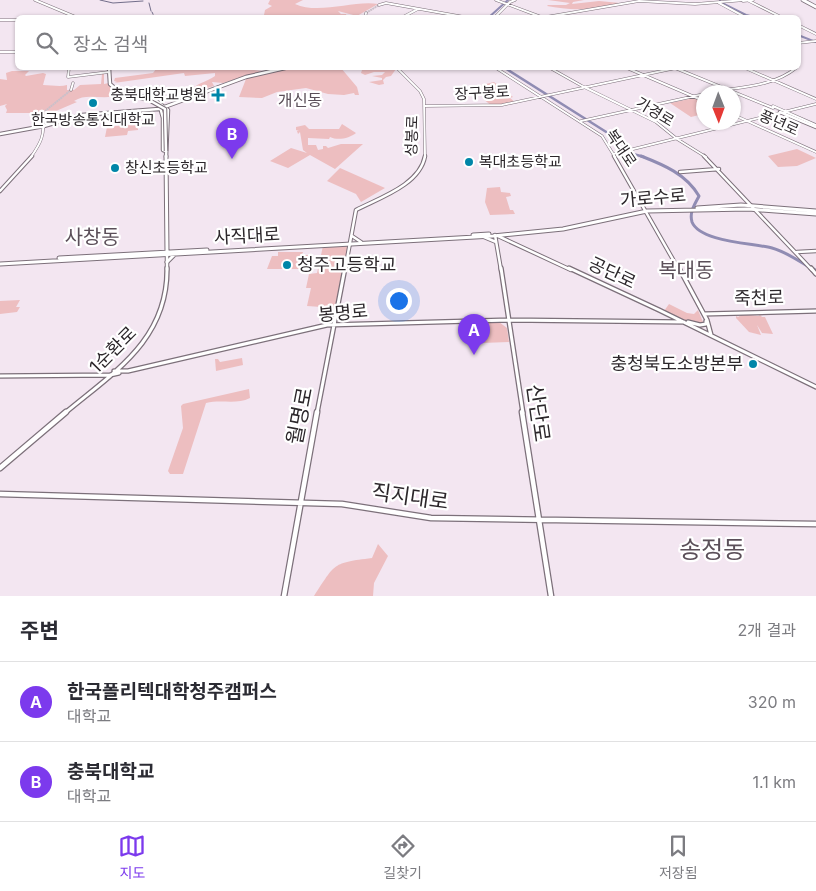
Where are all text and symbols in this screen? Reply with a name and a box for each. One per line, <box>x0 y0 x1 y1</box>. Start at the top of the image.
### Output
search box <box>15 15 801 70</box>
icon: search <box>33 29 61 57</box>
text: 장소 검색 <box>73 33 148 56</box>
street label: 장구봉로 <box>454 82 510 103</box>
place label: 충북대학교병원 <box>110 85 207 104</box>
north arrow <box>696 85 741 130</box>
marker: 충북대학교병원 <box>211 88 225 102</box>
district label: 개신동 <box>278 90 322 110</box>
street label: 가경로 <box>633 93 678 130</box>
marker: 한국방송통신대학교 <box>87 97 99 109</box>
street label: 풍년로 <box>756 105 802 140</box>
place label: 한국방송통신대학교 <box>31 110 155 129</box>
street label: 성봉로 <box>401 115 422 157</box>
pin: B <box>216 118 248 159</box>
street label: 복대로 <box>602 125 641 170</box>
place label: 복대초등학교 <box>479 152 562 171</box>
marker: 복대초등학교 <box>463 156 475 168</box>
place label: 창신초등학교 <box>125 158 208 177</box>
marker: 창신초등학교 <box>109 162 121 174</box>
street label: 가로수로 <box>619 184 687 211</box>
street label: 사직대로 <box>213 223 281 248</box>
district label: 사창동 <box>64 225 120 249</box>
street label: 공단로 <box>585 253 639 293</box>
place label: 청주고등학교 <box>297 254 396 275</box>
district label: 복대동 <box>658 258 714 282</box>
marker: 청주고등학교 <box>281 259 293 271</box>
street label: 죽천로 <box>734 287 784 308</box>
your location <box>386 288 412 314</box>
street label: 봉명로 <box>317 300 369 325</box>
pin: A <box>458 314 490 355</box>
street label: 1순환로 <box>85 322 140 377</box>
place label: 충청북도소방본부 <box>611 353 743 374</box>
marker: 충청북도소방본부 <box>747 358 759 370</box>
street label: 산단로 <box>522 382 555 443</box>
street label: 월명로 <box>282 385 317 447</box>
street label: 직지대로 <box>370 479 450 514</box>
district label: 송정동 <box>679 535 745 564</box>
text: 주변 <box>20 618 59 643</box>
text: 2개 결과 <box>738 620 796 640</box>
text: 한국폴리텍대학청주캠퍼스 <box>67 680 277 703</box>
text: A <box>30 692 42 712</box>
text: 320 m <box>748 692 796 712</box>
text: 대학교 <box>67 706 111 726</box>
text: 충북대학교 <box>67 760 154 783</box>
text: B <box>31 772 41 792</box>
text: 1.1 km <box>752 772 796 792</box>
text: 대학교 <box>67 786 111 806</box>
tab: 지도 <box>118 832 146 882</box>
tab: 길찾기 <box>383 832 422 882</box>
tab: 저장됨 <box>659 832 698 882</box>

